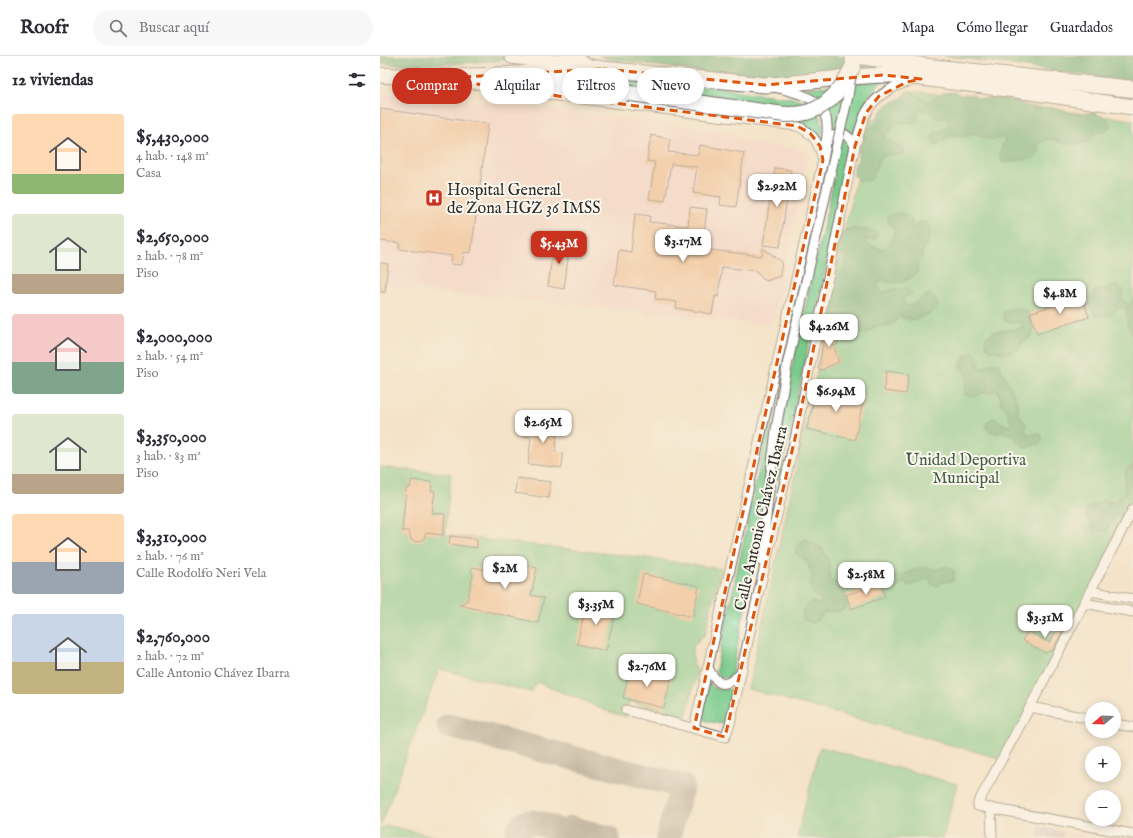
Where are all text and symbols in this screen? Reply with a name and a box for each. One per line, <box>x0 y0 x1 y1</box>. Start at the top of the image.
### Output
search box <box>93 10 373 46</box>
text: Roofr <box>20 16 69 40</box>
icon: search <box>107 17 129 39</box>
text: Buscar aquí <box>139 18 209 37</box>
text: Mapa <box>901 19 934 37</box>
text: Cómo llegar <box>956 19 1028 37</box>
text: Guardados <box>1050 19 1113 37</box>
chip: Comprar <box>392 68 472 104</box>
chip: Alquilar <box>480 68 554 104</box>
chip: Filtros <box>562 68 629 104</box>
chip: Nuevo <box>637 68 704 104</box>
icon: filters <box>346 69 368 91</box>
text: 12 viviendas <box>12 70 93 91</box>
text: $5,430,000 <box>136 127 209 148</box>
icon: home <box>44 130 92 178</box>
text: 4 hab. · 148 m² <box>136 148 209 165</box>
text: Casa <box>136 165 161 182</box>
pin: $2.92M <box>744 174 810 208</box>
text: $2.92M <box>757 178 797 195</box>
place label: Hospital General de Zona HGZ 36 IMSS <box>447 181 601 219</box>
hospital icon: Hospital General de Zona HGZ 36 IMSS <box>424 188 444 208</box>
text: $2,650,000 <box>136 227 209 248</box>
pin: $3.17M <box>650 229 716 263</box>
icon: home <box>44 230 92 278</box>
pin: $5.43M <box>526 231 592 265</box>
text: $3.17M <box>664 233 702 250</box>
text: $5.43M <box>540 235 578 252</box>
text: 2 hab. · 78 m² <box>136 248 203 265</box>
text: Piso <box>136 265 159 282</box>
pin: $4.8M <box>1032 281 1088 315</box>
text: $4.8M <box>1043 285 1077 302</box>
pin: $4.26M <box>796 314 862 348</box>
text: $4.26M <box>809 318 849 335</box>
text: $2,000,000 <box>136 327 213 348</box>
icon: home <box>44 330 92 378</box>
text: 2 hab. · 54 m² <box>136 348 203 365</box>
text: Piso <box>136 365 159 382</box>
pin: $6.94M <box>803 379 869 413</box>
text: $6.94M <box>816 383 856 400</box>
pin: $2.65M <box>510 410 576 444</box>
text: $2.65M <box>524 414 562 431</box>
street label: Calle Antonio Chávez Ibarra <box>731 424 793 613</box>
text: $3,350,000 <box>136 427 207 448</box>
icon: home <box>44 430 92 478</box>
text: 3 hab. · 83 m² <box>136 448 201 465</box>
park label: Unidad Deportiva Municipal <box>906 451 1026 489</box>
text: Piso <box>136 465 159 482</box>
text: $3,310,000 <box>136 527 207 548</box>
icon: home <box>44 530 92 578</box>
text: 2 hab. · 76 m² <box>136 548 204 565</box>
pin: $2M <box>486 556 524 590</box>
text: $2M <box>492 560 518 577</box>
pin: $2.58M <box>833 562 899 596</box>
text: Calle Rodolfo Neri Vela <box>136 565 267 582</box>
text: $2.58M <box>847 566 885 583</box>
pin: $3.35M <box>563 592 629 626</box>
text: $3.35M <box>578 596 614 613</box>
pin: $3.31M <box>1012 605 1078 639</box>
text: $3.31M <box>1027 609 1063 626</box>
text: $2,760,000 <box>136 627 210 648</box>
icon: home <box>44 630 92 678</box>
text: 2 hab. · 72 m² <box>136 648 204 665</box>
pin: $2.76M <box>614 654 680 688</box>
text: $2.76M <box>627 658 667 675</box>
text: Calle Antonio Chávez Ibarra <box>136 665 290 682</box>
north arrow <box>1085 702 1121 738</box>
map controls <box>1085 702 1121 826</box>
button: + <box>1085 746 1121 782</box>
button: − <box>1085 790 1121 826</box>

